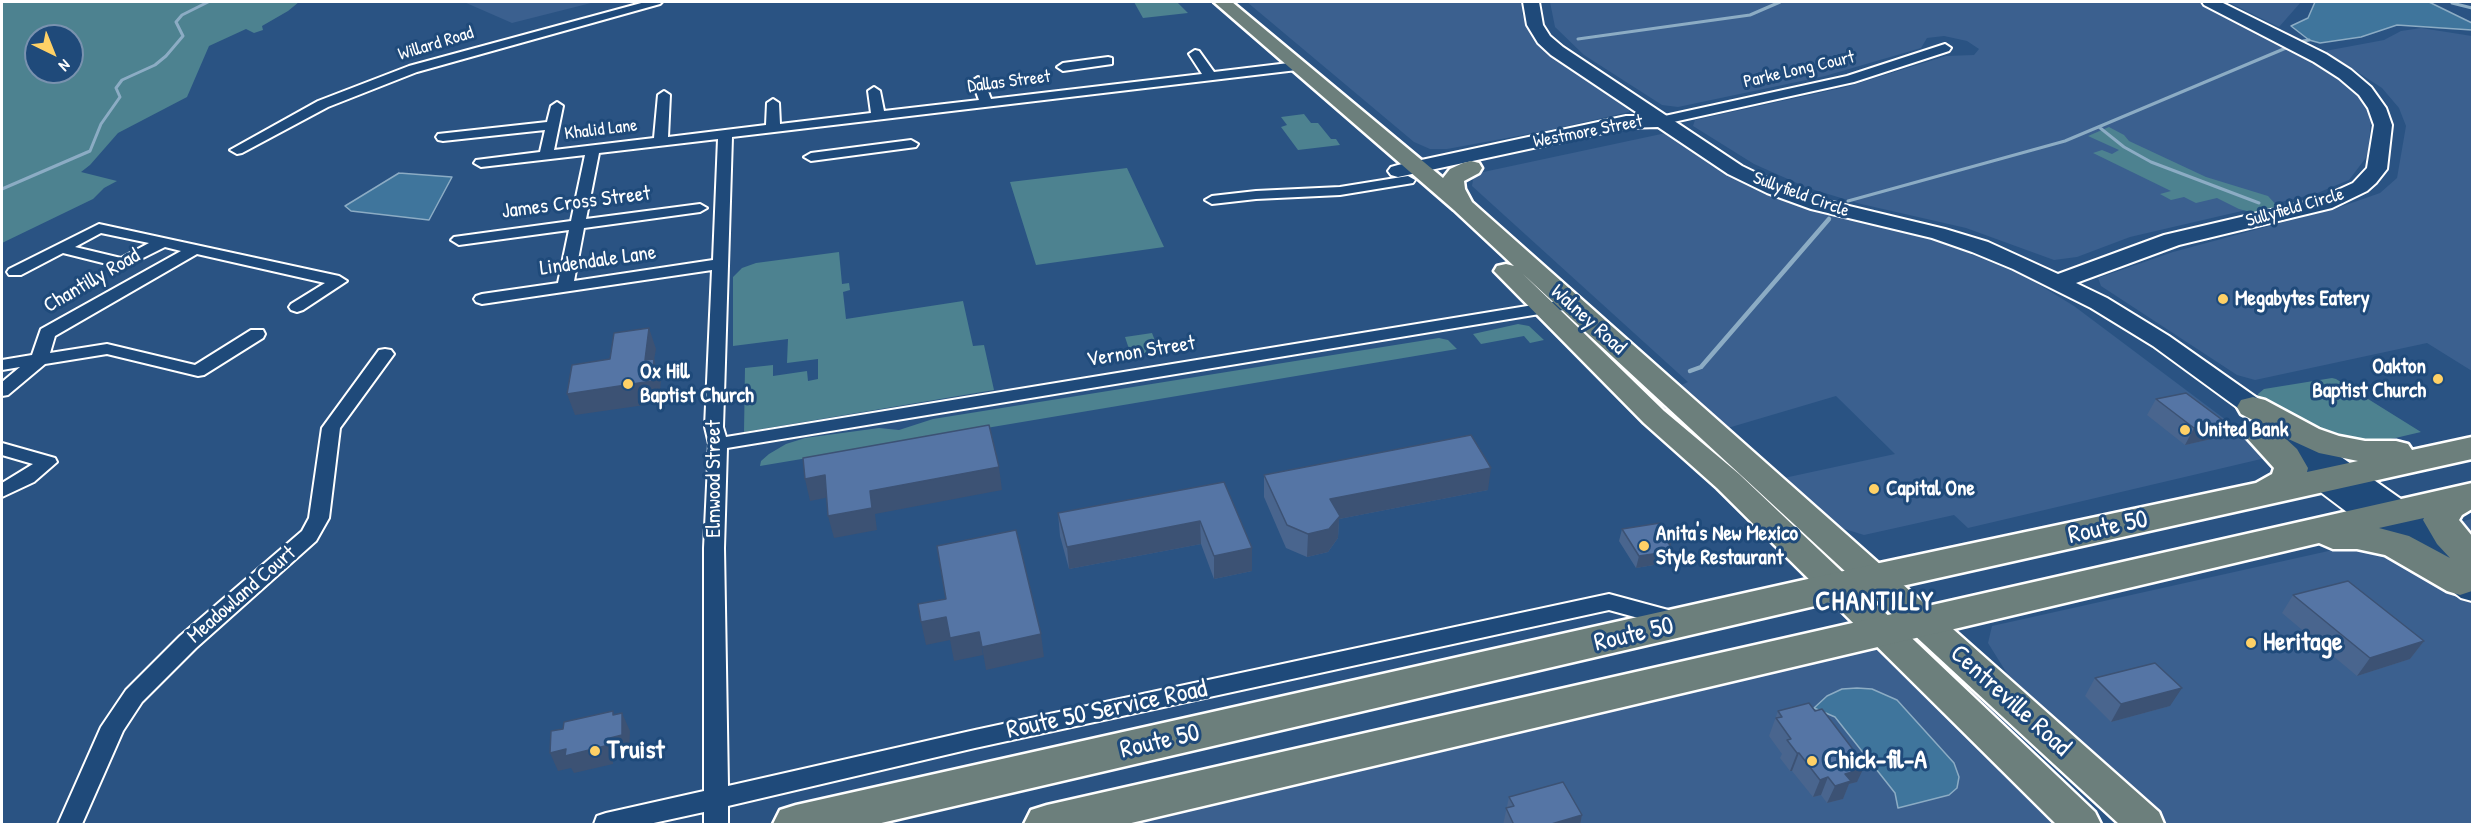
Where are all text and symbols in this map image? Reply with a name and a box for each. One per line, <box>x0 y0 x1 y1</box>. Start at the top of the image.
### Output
street label: Willard Road <box>396 22 476 66</box>
north arrow <box>24 24 84 84</box>
street label: Parke Long Court <box>1741 47 1857 93</box>
text: N <box>54 55 76 77</box>
street label: Dallas Street <box>966 66 1052 98</box>
street label: Westmore Street <box>1531 111 1645 153</box>
street label: Khalid Lane <box>563 115 639 145</box>
street label: Sullyfield Circle <box>1750 168 1852 222</box>
street label: James Cross Street <box>500 181 652 225</box>
street label: Sullyfield Circle <box>2244 184 2346 232</box>
street label: Lindendale Lane <box>538 240 658 282</box>
street label: Chantilly Road <box>39 243 145 319</box>
street label: Walney Road <box>1545 280 1631 360</box>
place label: Megabytes Eatery <box>2235 286 2370 312</box>
marker: Megabytes Eatery <box>2216 292 2230 306</box>
street label: Vernon Street <box>1085 331 1197 373</box>
place label: Oakton Baptist Church <box>2312 354 2426 404</box>
place label: Ox Hill Baptist Church <box>640 359 754 409</box>
marker: Oakton Baptist Church <box>2431 372 2445 386</box>
marker: Ox Hill Baptist Church <box>621 377 635 391</box>
place label: United Bank <box>2197 417 2288 443</box>
street label: Elmwood Street <box>701 420 727 538</box>
marker: United Bank <box>2178 423 2192 437</box>
place label: Capital One <box>1886 476 1975 502</box>
marker: Capital One <box>1867 482 1881 496</box>
street label: Route 50 <box>2065 504 2151 552</box>
place label: Anita's New Mexico Style Restaurant <box>1656 521 1798 571</box>
marker: Anita's New Mexico Style Restaurant <box>1637 539 1651 553</box>
street label: Meadowland Court <box>183 541 301 649</box>
district label: CHANTILLY <box>1815 587 1935 619</box>
street label: Route 50 <box>1591 611 1677 659</box>
place label: Heritage <box>2263 627 2342 659</box>
marker: Heritage <box>2244 636 2258 650</box>
street label: Centreville Road <box>1943 639 2077 763</box>
street label: Route 50 Service Road <box>1004 674 1210 746</box>
street label: Route 50 <box>1117 718 1203 766</box>
place label: Truist <box>607 735 664 767</box>
marker: Truist <box>588 744 602 758</box>
place label: Chick-fil-A <box>1824 745 1927 777</box>
marker: Chick-fil-A <box>1805 754 1819 768</box>

